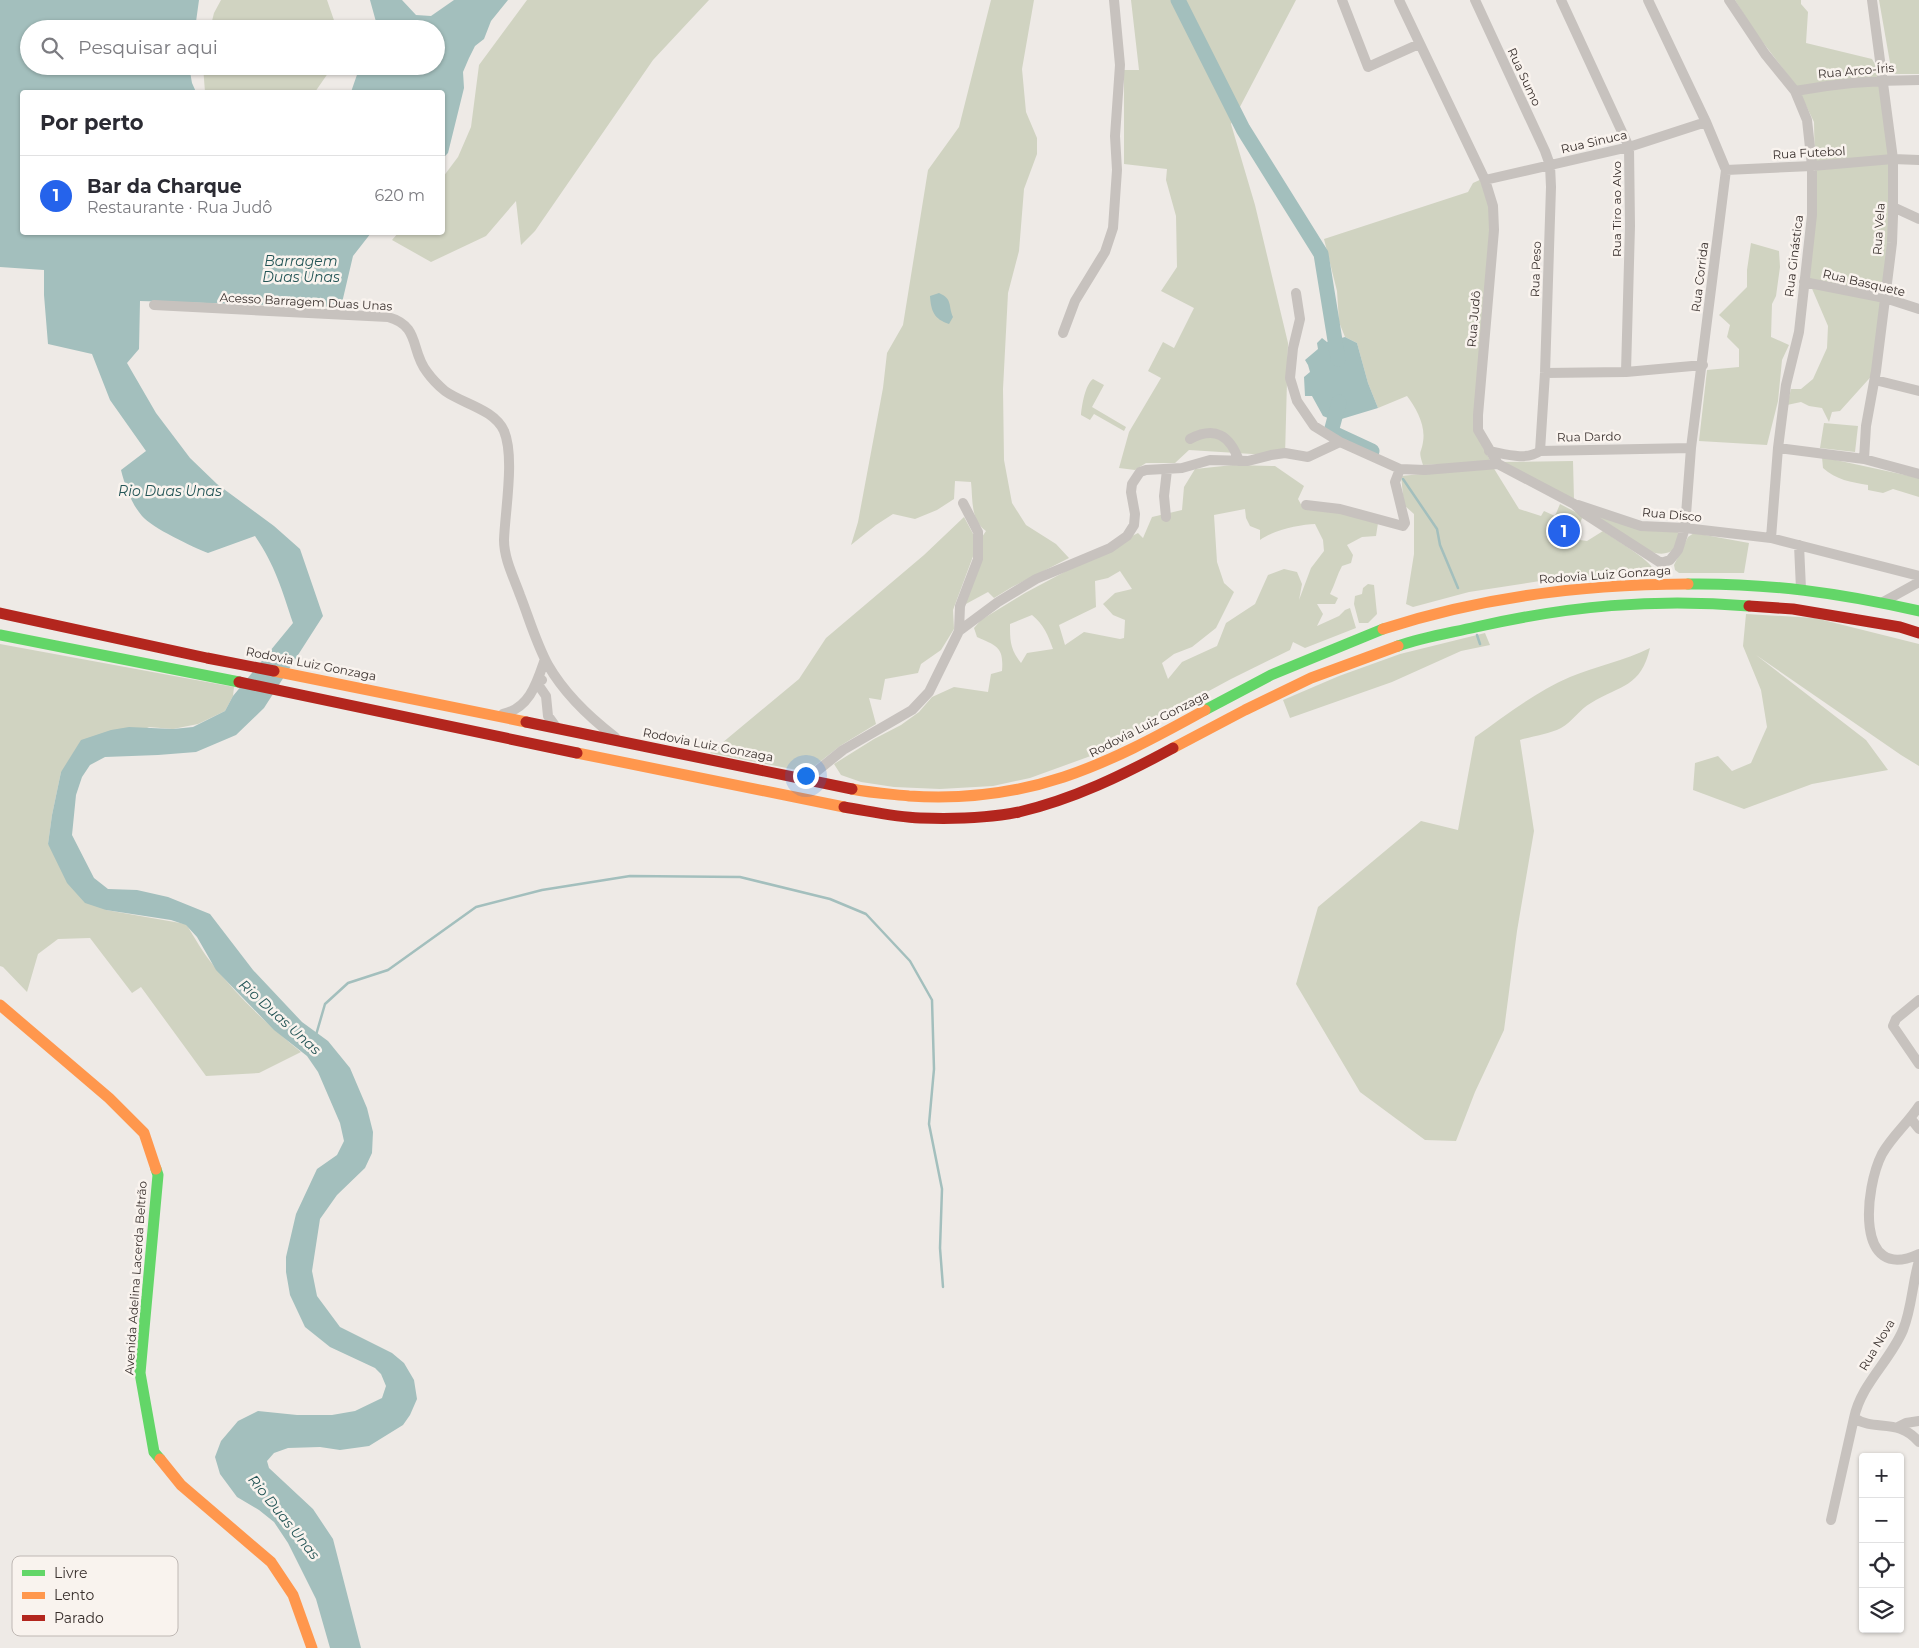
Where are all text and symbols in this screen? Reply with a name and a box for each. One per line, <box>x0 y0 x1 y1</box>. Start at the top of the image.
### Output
search box <box>20 20 445 75</box>
icon: search <box>38 34 66 62</box>
text: Pesquisar aqui <box>78 36 218 59</box>
street label: Rua Sumo <box>1504 45 1544 108</box>
street label: Rua Arco-Íris <box>1817 60 1895 81</box>
text: Por perto <box>40 110 144 135</box>
street label: Rua Sinuca <box>1559 127 1629 156</box>
street label: Rua Futebol <box>1772 143 1846 162</box>
street label: Rua Tiro ao Alvo <box>1609 161 1624 257</box>
text: Bar da Charque <box>87 175 242 198</box>
text: 1 <box>53 186 59 205</box>
text: 620 m <box>374 186 425 205</box>
text: Restaurante · Rua Judô <box>87 198 272 217</box>
street label: Rua Vela <box>1869 202 1888 256</box>
street label: Rua Ginástica <box>1781 214 1806 298</box>
street label: Rua Peso <box>1527 241 1544 297</box>
street label: Rua Corrida <box>1688 241 1711 313</box>
water label: Barragem Duas Unas <box>262 252 340 286</box>
street label: Rua Basquete <box>1821 266 1907 299</box>
street label: Acesso Barragem Duas Unas <box>219 289 393 314</box>
street label: Rua Judô <box>1464 290 1483 348</box>
street label: Rua Dardo <box>1557 428 1621 445</box>
water label: Rio Duas Unas <box>118 482 222 500</box>
street label: Rua Disco <box>1641 504 1703 525</box>
pin: 1 <box>1548 512 1580 550</box>
street label: Rodovia Luiz Gonzaga <box>1538 562 1672 587</box>
street label: Rodovia Luiz Gonzaga <box>245 643 378 684</box>
street label: Rodovia Luiz Gonzaga <box>1086 687 1211 760</box>
street label: Rodovia Luiz Gonzaga <box>642 724 775 765</box>
your location <box>793 763 819 789</box>
water label: Rio Duas Unas <box>235 976 325 1059</box>
street label: Avenida Adelina Lacerda Beltrão <box>121 1180 150 1376</box>
street label: Rua Nova <box>1855 1316 1898 1373</box>
map controls <box>1859 1453 1904 1633</box>
button: + <box>1859 1453 1904 1498</box>
water label: Rio Duas Unas <box>244 1471 324 1563</box>
button: − <box>1859 1498 1904 1543</box>
button: locate <box>1859 1543 1904 1588</box>
legend <box>12 1556 178 1636</box>
text: Livre <box>54 1564 88 1582</box>
text: Lento <box>54 1586 94 1604</box>
button: layers <box>1859 1588 1904 1633</box>
text: Parado <box>54 1609 104 1627</box>

